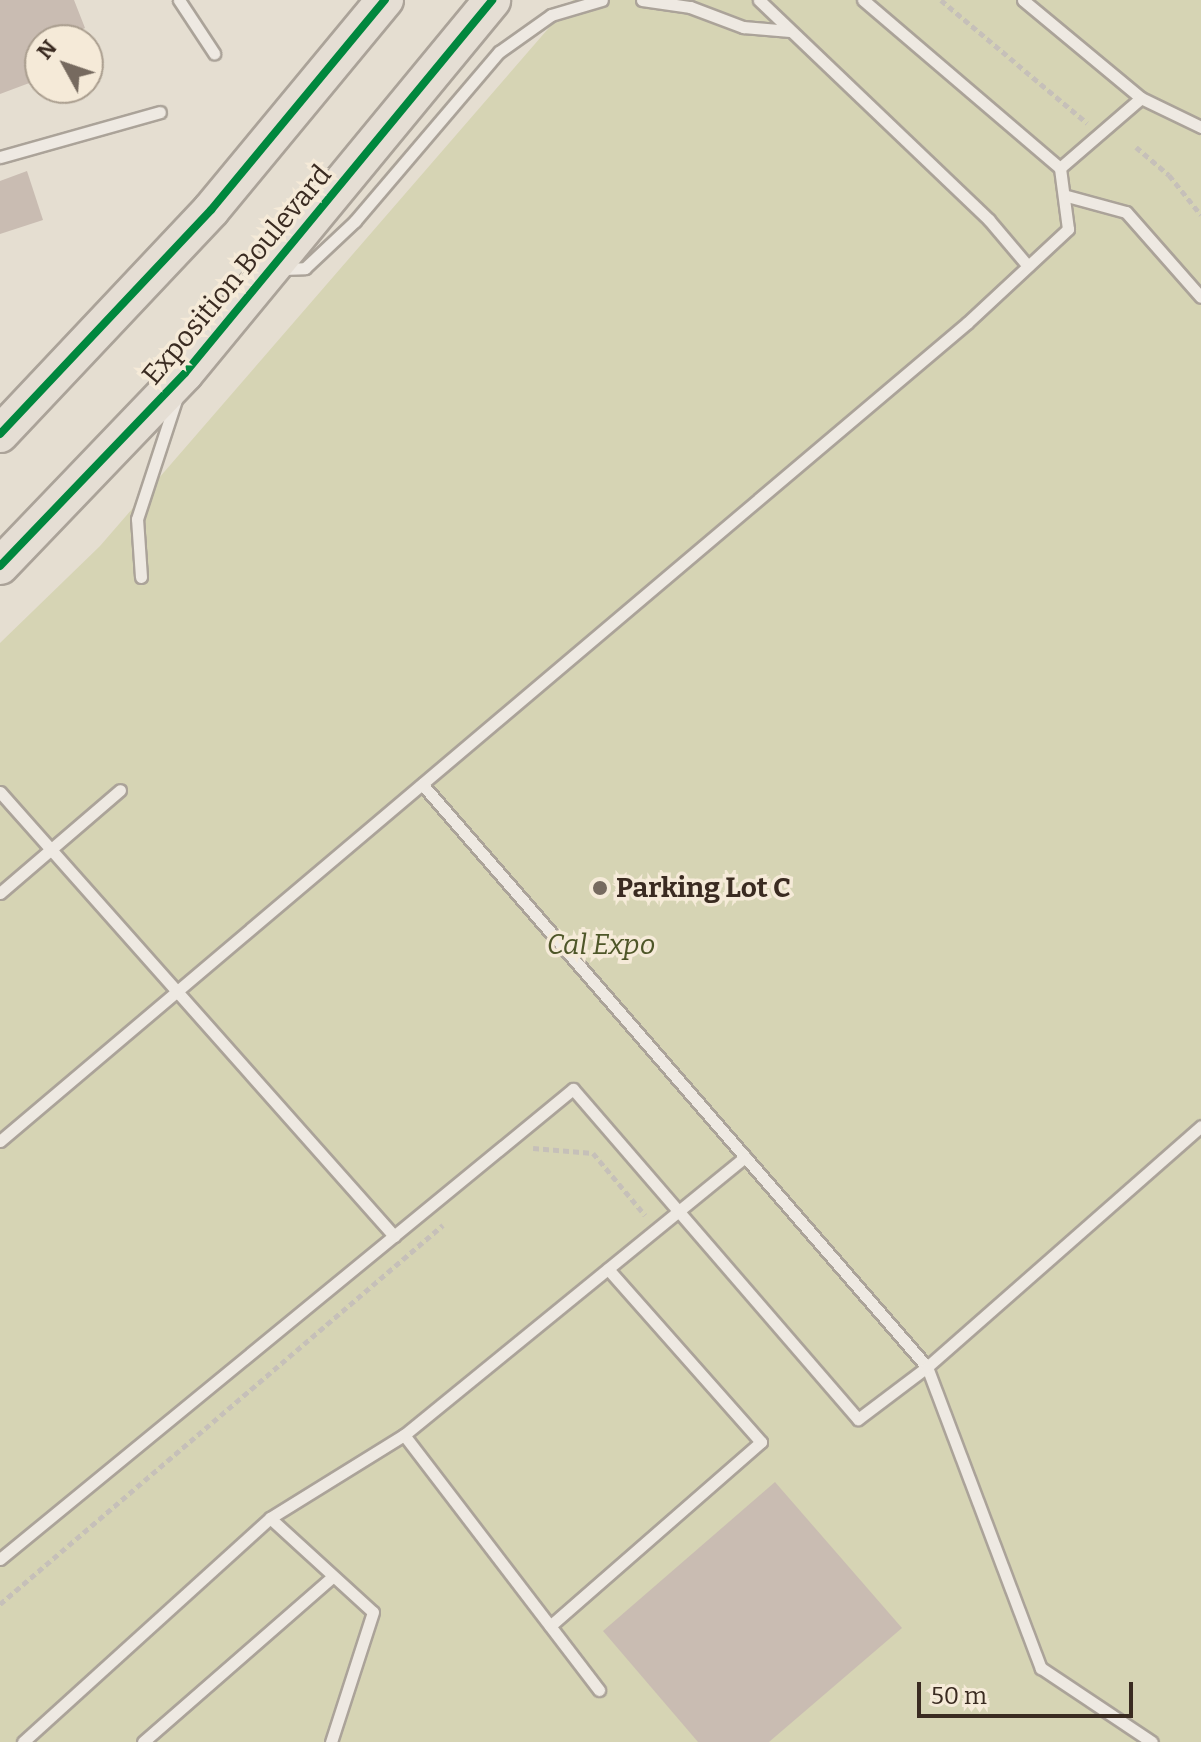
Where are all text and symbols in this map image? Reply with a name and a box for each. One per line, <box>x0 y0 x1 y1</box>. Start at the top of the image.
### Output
north arrow <box>24 24 104 104</box>
text: N <box>31 34 63 65</box>
street label: Exposition Boulevard <box>135 158 339 392</box>
place label: Parking Lot C <box>616 871 791 905</box>
marker: Parking Lot C <box>591 879 609 897</box>
park label: Cal Expo <box>547 928 655 962</box>
scale bar <box>921 1666 1137 1716</box>
text: 50 m <box>931 1682 987 1710</box>

